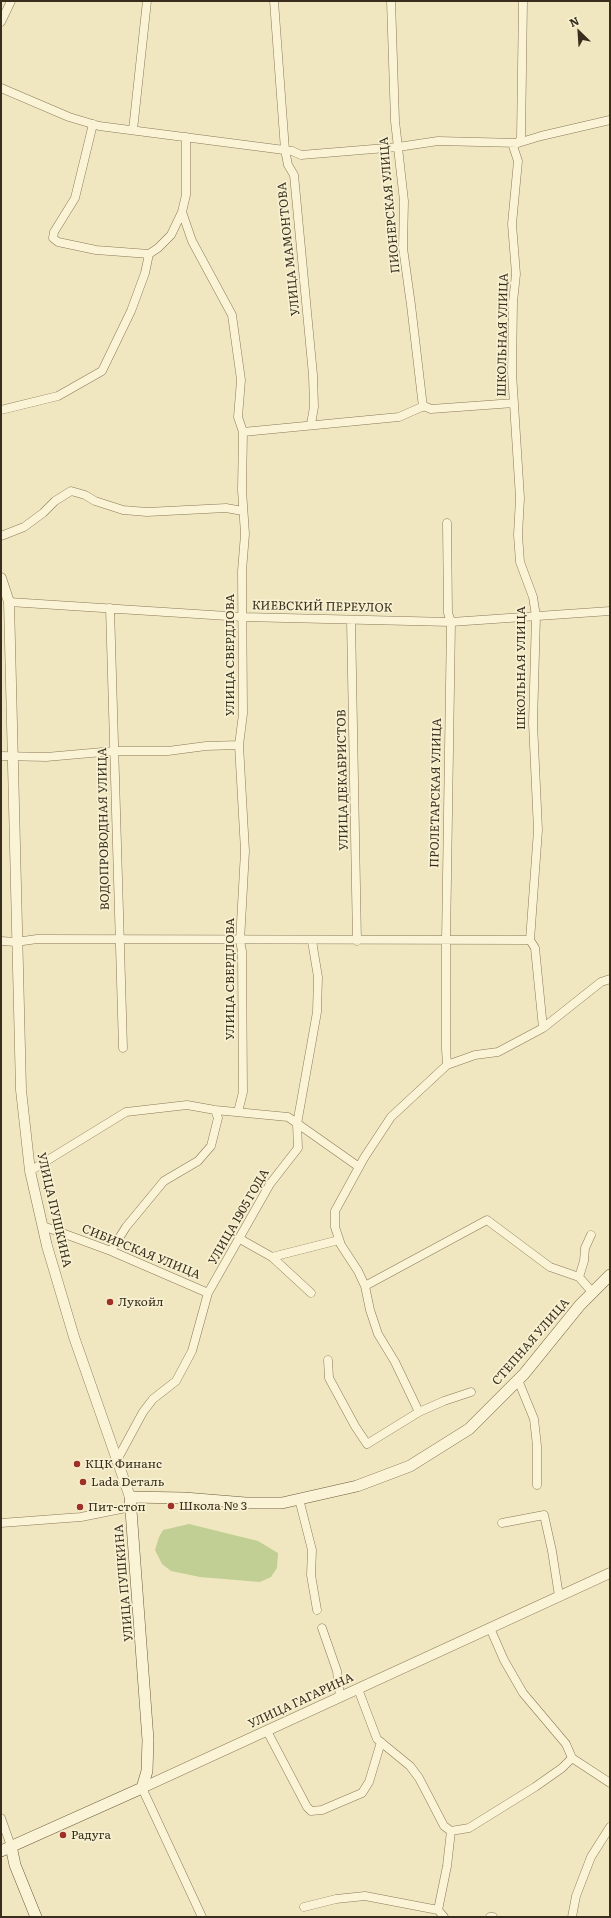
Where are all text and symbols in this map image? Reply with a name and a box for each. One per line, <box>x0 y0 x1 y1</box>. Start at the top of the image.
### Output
north arrow <box>559 12 599 52</box>
text: N <box>566 12 581 30</box>
street label: ПИОНЕРСКАЯ УЛИЦА <box>377 136 403 274</box>
street label: УЛИЦА МАМОНТОВА <box>275 181 303 317</box>
street label: ШКОЛЬНАЯ УЛИЦА <box>495 273 511 397</box>
street label: УЛИЦА СВЕРДЛОВА <box>223 594 237 716</box>
street label: КИЕВСКИЙ ПЕРЕУЛОК <box>252 599 392 615</box>
street label: ШКОЛЬНАЯ УЛИЦА <box>514 606 528 730</box>
street label: УЛИЦА ДЕКАБРИСТОВ <box>335 709 351 851</box>
street label: ПРОЛЕТАРСКАЯ УЛИЦА <box>427 718 445 868</box>
street label: ВОДОПРОВОДНАЯ УЛИЦА <box>95 747 113 911</box>
street label: УЛИЦА СВЕРДЛОВА <box>223 918 237 1040</box>
street label: УЛИЦА ПУШКИНА <box>34 1151 74 1269</box>
street label: УЛИЦА 1905 ГОДА <box>206 1166 272 1268</box>
street label: СИБИРСКАЯ УЛИЦА <box>80 1222 202 1282</box>
place label: Лукойл <box>118 1295 164 1309</box>
street label: СТЕПНАЯ УЛИЦА <box>489 1296 573 1388</box>
marker: Лукойл <box>105 1297 115 1307</box>
place label: КЦК Финанс <box>85 1457 162 1471</box>
marker: КЦК Финанс <box>72 1459 82 1469</box>
place label: Lada Dеталь <box>91 1475 164 1489</box>
marker: Lada Dеталь <box>78 1477 88 1487</box>
place label: Школа № 3 <box>179 1499 247 1513</box>
place label: Пит-стоп <box>88 1500 146 1514</box>
marker: Школа № 3 <box>166 1501 176 1511</box>
marker: Пит-стоп <box>75 1502 85 1512</box>
street label: УЛИЦА ПУШКИНА <box>112 1524 136 1642</box>
street label: УЛИЦА ГАГАРИНА <box>246 1670 356 1732</box>
place label: Радуга <box>71 1828 111 1842</box>
marker: Радуга <box>58 1830 68 1840</box>

